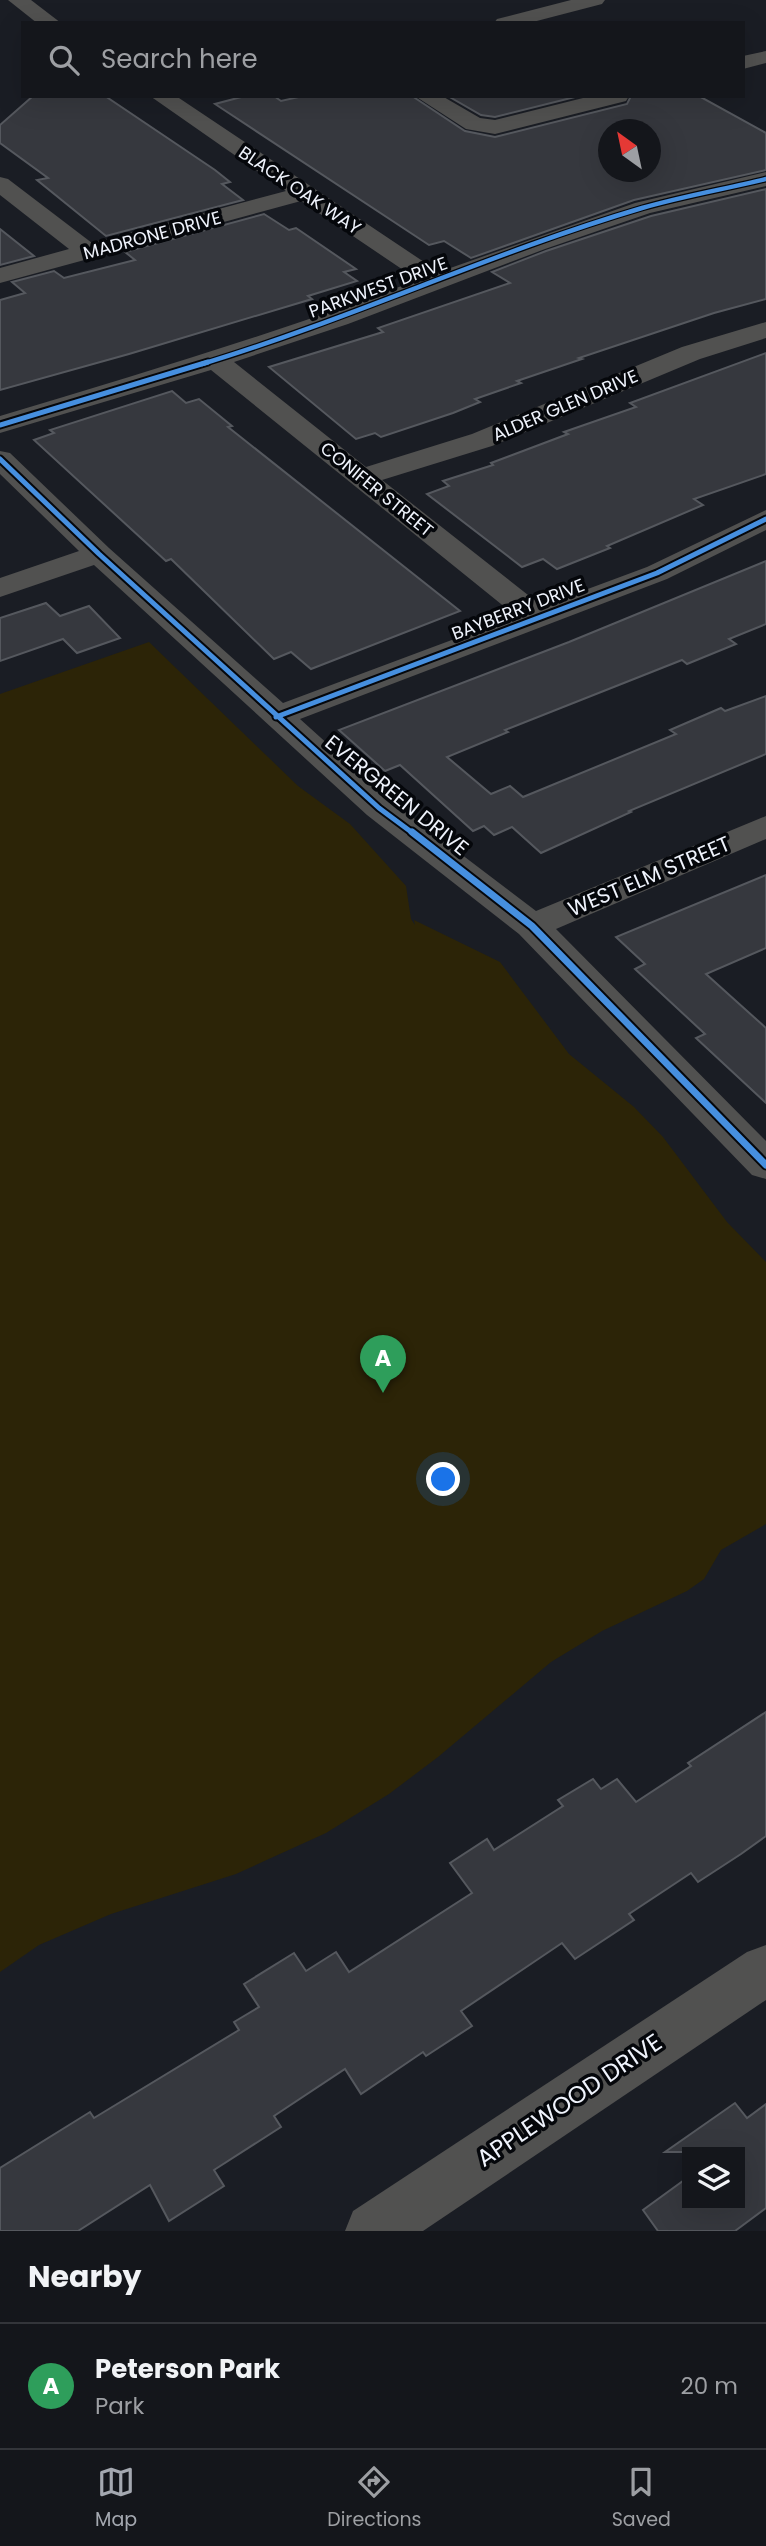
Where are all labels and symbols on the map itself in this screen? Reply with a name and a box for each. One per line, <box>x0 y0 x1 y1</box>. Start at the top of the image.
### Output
north arrow <box>598 119 661 182</box>
street label: BLACK OAK WAY <box>234 140 366 240</box>
street label: MADRONE DRIVE <box>80 205 224 265</box>
street label: PARKWEST DRIVE <box>305 250 451 324</box>
street label: ALDER GLEN DRIVE <box>489 363 641 447</box>
street label: CONIFER STREET <box>315 436 439 543</box>
street label: BAYBERRY DRIVE <box>448 572 588 646</box>
street label: EVERGREEN DRIVE <box>319 728 475 862</box>
street label: WEST ELM STREET <box>563 829 735 923</box>
pin: A <box>360 1335 406 1393</box>
your location <box>426 1462 460 1496</box>
street label: APPLEWOOD DRIVE <box>470 2026 668 2174</box>

